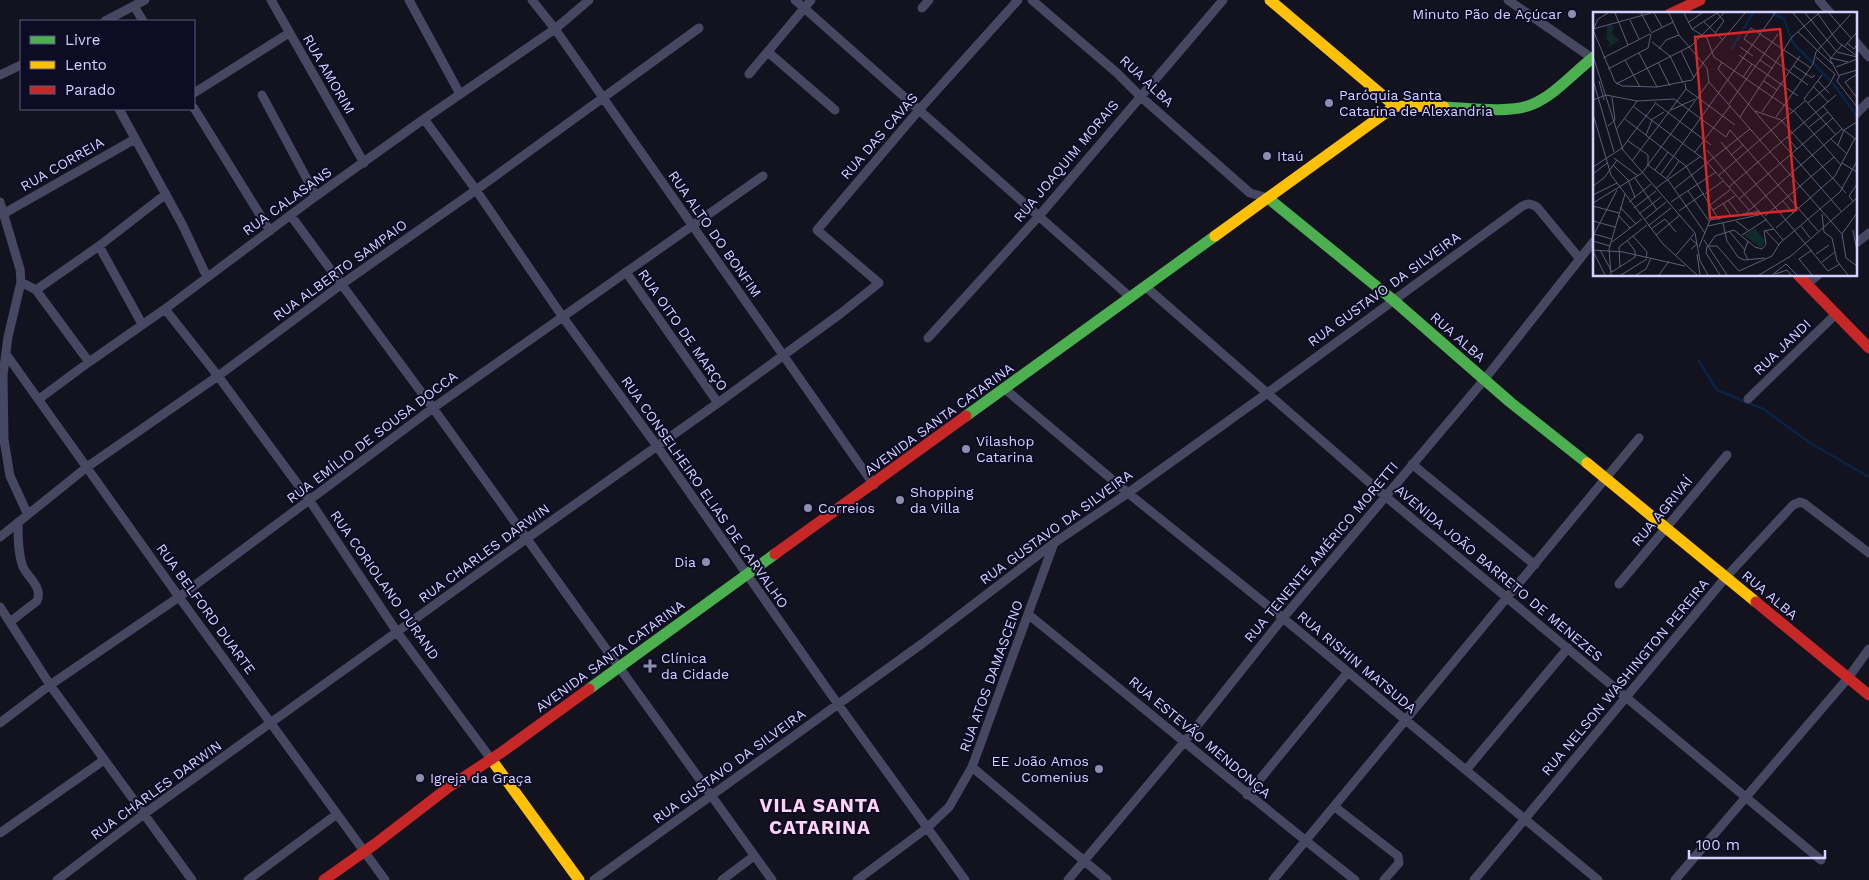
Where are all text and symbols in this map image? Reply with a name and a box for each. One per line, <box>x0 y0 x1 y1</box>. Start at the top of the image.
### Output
place label: Minuto Pão de Açúcar <box>1412 6 1562 22</box>
marker: Minuto Pão de Açúcar <box>1566 8 1578 20</box>
inset map <box>1593 12 1856 276</box>
legend <box>20 20 195 110</box>
text: Livre <box>65 31 100 49</box>
street label: RUA AMORIM <box>300 32 358 116</box>
street label: RUA ALBA <box>1117 52 1177 110</box>
text: Lento <box>65 56 107 74</box>
text: Parado <box>65 81 115 99</box>
place label: Paróquia Santa Catarina de Alexandria <box>1339 87 1493 119</box>
street label: RUA DAS CAVAS <box>837 89 921 183</box>
street label: RUA JOAQUIM MORAIS <box>1010 97 1122 225</box>
marker: Paróquia Santa Catarina de Alexandria <box>1323 97 1335 109</box>
street label: RUA CORREIA <box>18 134 106 194</box>
place label: Itaú <box>1277 148 1304 164</box>
marker: Itaú <box>1261 150 1273 162</box>
street label: RUA CALASANS <box>239 163 335 239</box>
street label: RUA ALTO DO BONFIM <box>665 168 765 300</box>
street label: RUA ALBERTO SAMPAIO <box>270 216 410 324</box>
street label: RUA GUSTAVO DA SILVEIRA <box>1305 228 1463 350</box>
street label: RUA OITO DE MARÇO <box>635 266 731 394</box>
street label: RUA ALBA <box>1427 309 1489 365</box>
street label: RUA JANDI <box>1750 316 1814 378</box>
street label: AVENIDA SANTA CATARINA <box>861 360 1017 478</box>
street label: RUA EMÍLIO DE SOUSA DOCCA <box>283 368 461 506</box>
street label: RUA CONSELHEIRO ELIAS DE CARVALHO <box>618 373 792 611</box>
place label: Vilashop Catarina <box>976 433 1034 465</box>
marker: Vilashop Catarina <box>960 443 972 455</box>
street label: RUA TENENTE AMÉRICO MORETTI <box>1241 459 1401 645</box>
street label: RUA GUSTAVO DA SILVEIRA <box>977 466 1135 588</box>
street label: RUA AGRIVAÍ <box>1628 473 1696 549</box>
street label: AVENIDA JOÃO BARRETO DE MENEZES <box>1392 481 1606 665</box>
place label: Shopping da Villa <box>910 484 974 516</box>
marker: Shopping da Villa <box>894 494 906 506</box>
street label: RUA CHARLES DARWIN <box>415 500 553 606</box>
place label: Correios <box>818 500 875 516</box>
marker: Correios <box>802 502 814 514</box>
street label: RUA CORIOLANO DURAND <box>327 507 443 663</box>
street label: RUA BELFORD DUARTE <box>153 541 259 677</box>
place label: Dia <box>674 554 696 570</box>
marker: Dia <box>700 556 712 568</box>
street label: RUA ALBA <box>1739 567 1801 623</box>
street label: RUA NELSON WASHINGTON PEREIRA <box>1538 575 1712 779</box>
street label: AVENIDA SANTA CATARINA <box>532 597 688 715</box>
street label: RUA ATOS DAMASCENO <box>956 598 1026 754</box>
street label: RUA RISHIN MATSUDA <box>1294 608 1420 716</box>
place label: Clínica da Cidade <box>661 650 729 682</box>
marker: Clínica da Cidade <box>643 659 657 673</box>
street label: RUA ESTEVÃO MENDONÇA <box>1126 673 1274 801</box>
street label: RUA GUSTAVO DA SILVEIRA <box>650 705 808 827</box>
street label: RUA CHARLES DARWIN <box>87 737 225 843</box>
place label: EE João Amos Comenius <box>992 753 1089 785</box>
marker: EE João Amos Comenius <box>1093 763 1105 775</box>
place label: Igreja da Graça <box>430 770 532 786</box>
marker: Igreja da Graça <box>414 772 426 784</box>
district label: VILA SANTA CATARINA <box>759 794 881 839</box>
scale bar <box>1689 828 1825 860</box>
text: 100 m <box>1696 836 1740 854</box>

